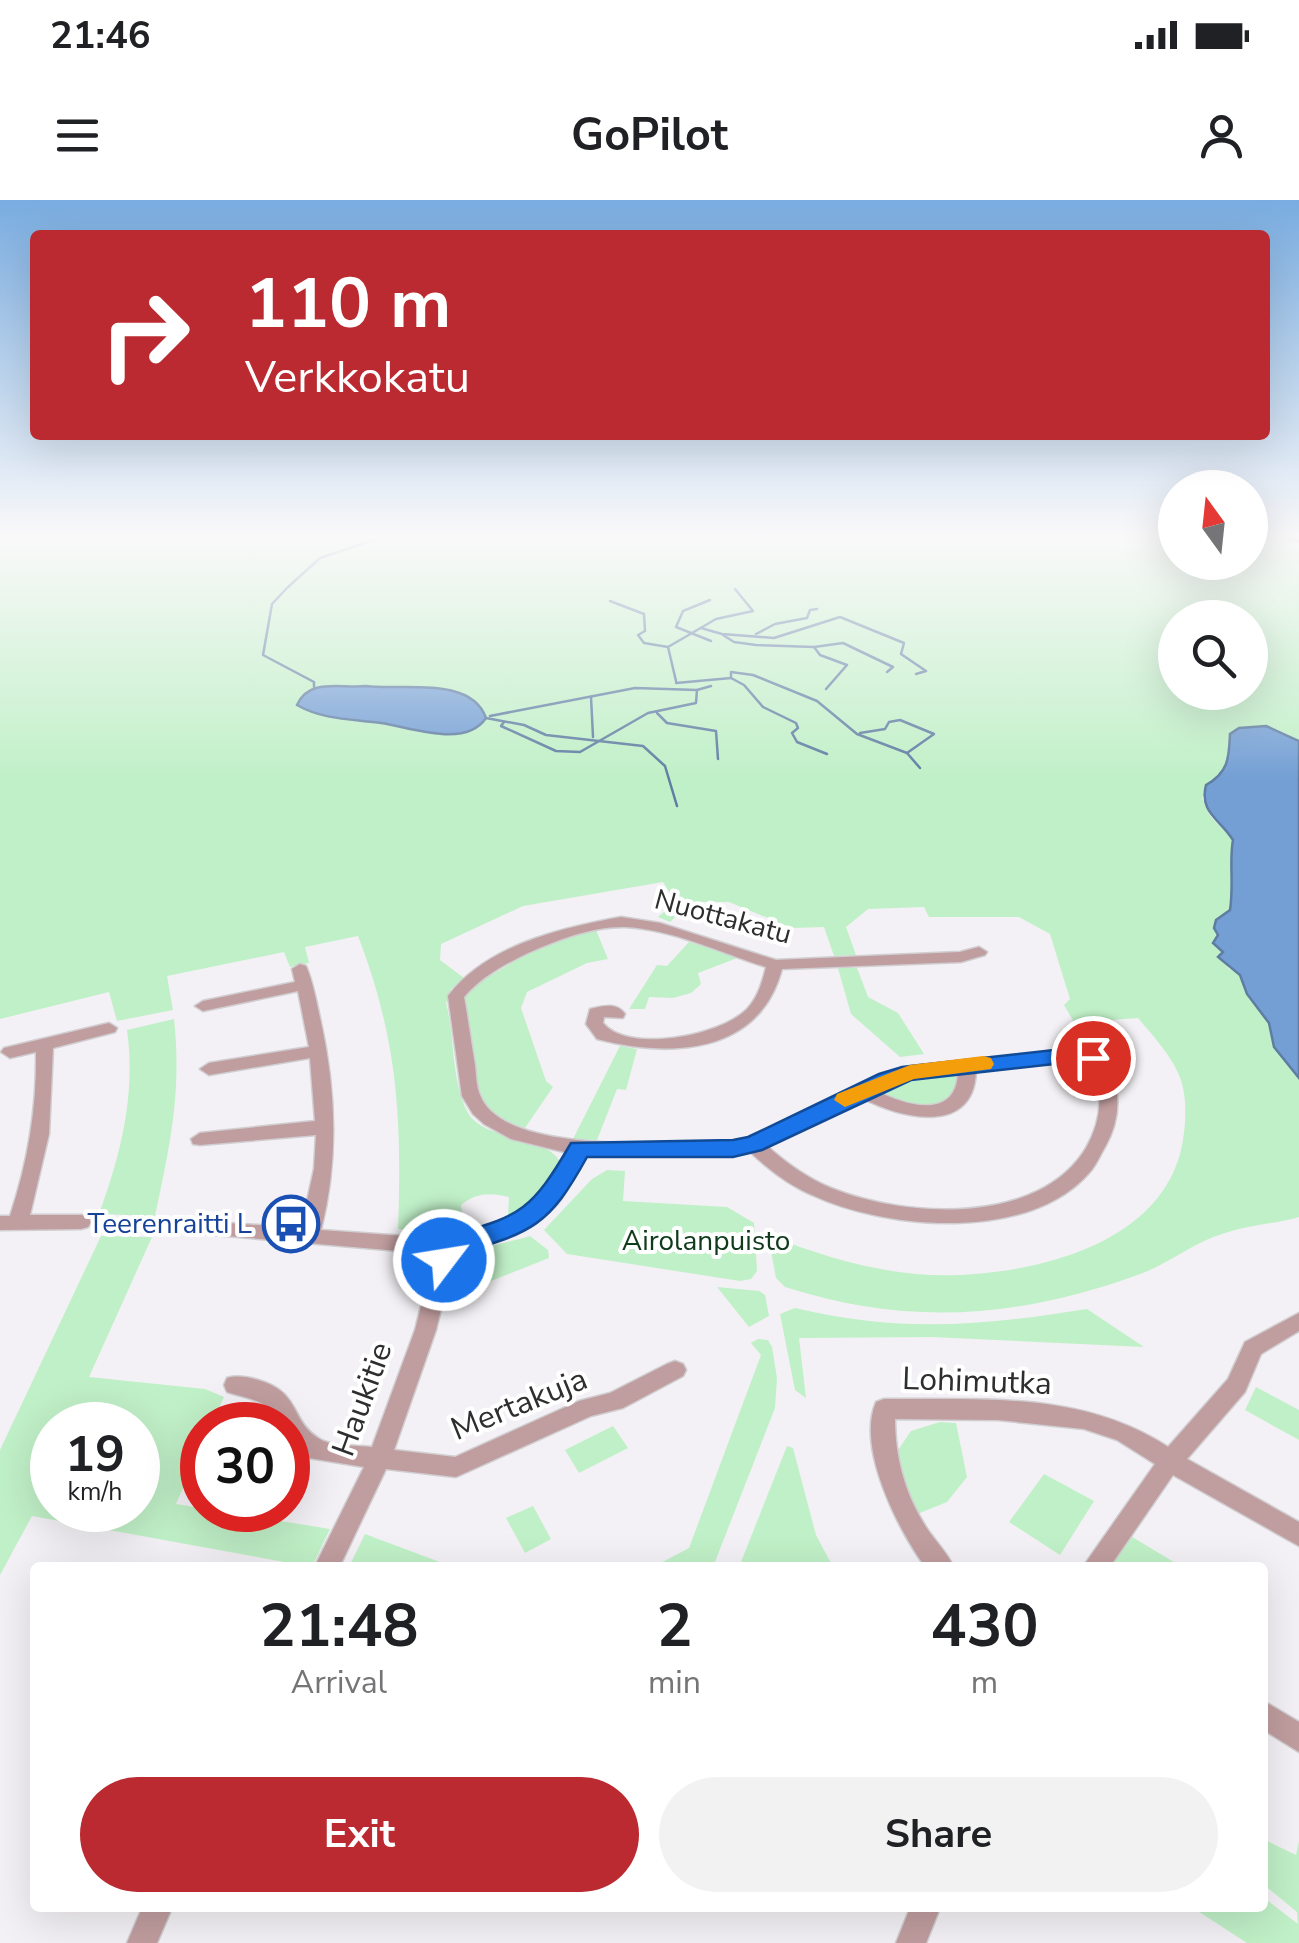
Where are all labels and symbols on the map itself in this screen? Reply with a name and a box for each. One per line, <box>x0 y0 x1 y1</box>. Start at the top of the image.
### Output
north arrow <box>1158 470 1268 580</box>
street label: Nuottakatu <box>650 881 796 953</box>
pin <box>1051 1016 1136 1101</box>
bus stop icon: Teerenraitti L <box>261 1194 321 1254</box>
place label: Teerenraitti L <box>87 1205 252 1243</box>
position arrow <box>392 1208 496 1312</box>
park label: Airolanpuisto <box>622 1222 790 1260</box>
street label: Haukitie <box>322 1336 402 1462</box>
street label: Mertakuja <box>445 1357 593 1451</box>
street label: Lohimutka <box>901 1357 1053 1405</box>
speed limit sign: 30 <box>180 1402 310 1532</box>

